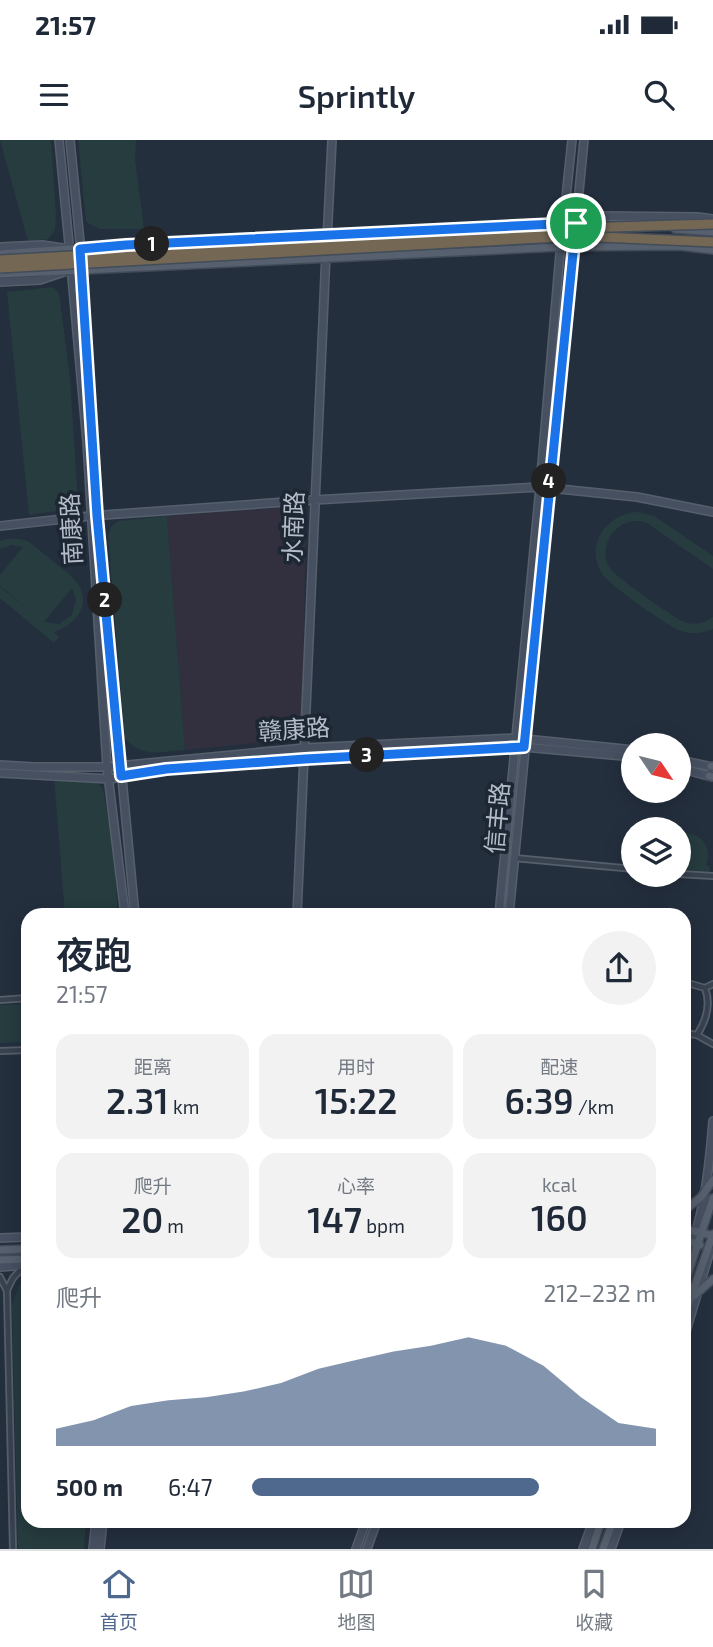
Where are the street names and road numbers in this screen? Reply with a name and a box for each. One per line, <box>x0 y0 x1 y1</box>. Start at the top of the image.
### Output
street label: 水南路 <box>277 490 308 563</box>
street label: 南康路 <box>54 492 87 566</box>
street label: 赣康路 <box>257 712 331 745</box>
street label: 信丰路 <box>479 781 514 855</box>

